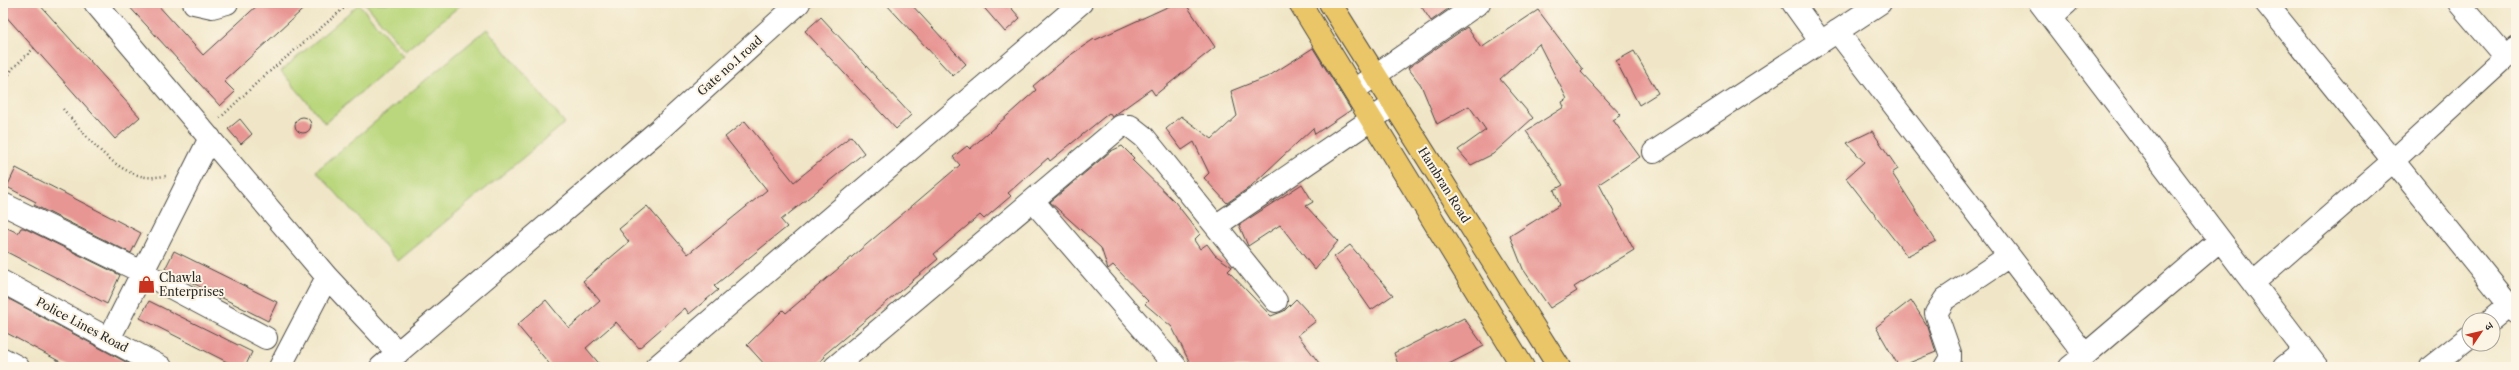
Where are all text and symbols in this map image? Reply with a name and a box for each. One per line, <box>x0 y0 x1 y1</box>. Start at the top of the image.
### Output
street label: Gate no.1 road <box>694 32 766 99</box>
street label: Hambran Road <box>1415 144 1474 226</box>
place label: Chawla Enterprises <box>159 270 224 299</box>
shop icon: Chawla Enterprises <box>136 275 156 295</box>
street label: Police Lines Road <box>34 294 132 356</box>
north arrow <box>2461 312 2501 352</box>
text: उ <box>2481 319 2497 334</box>

